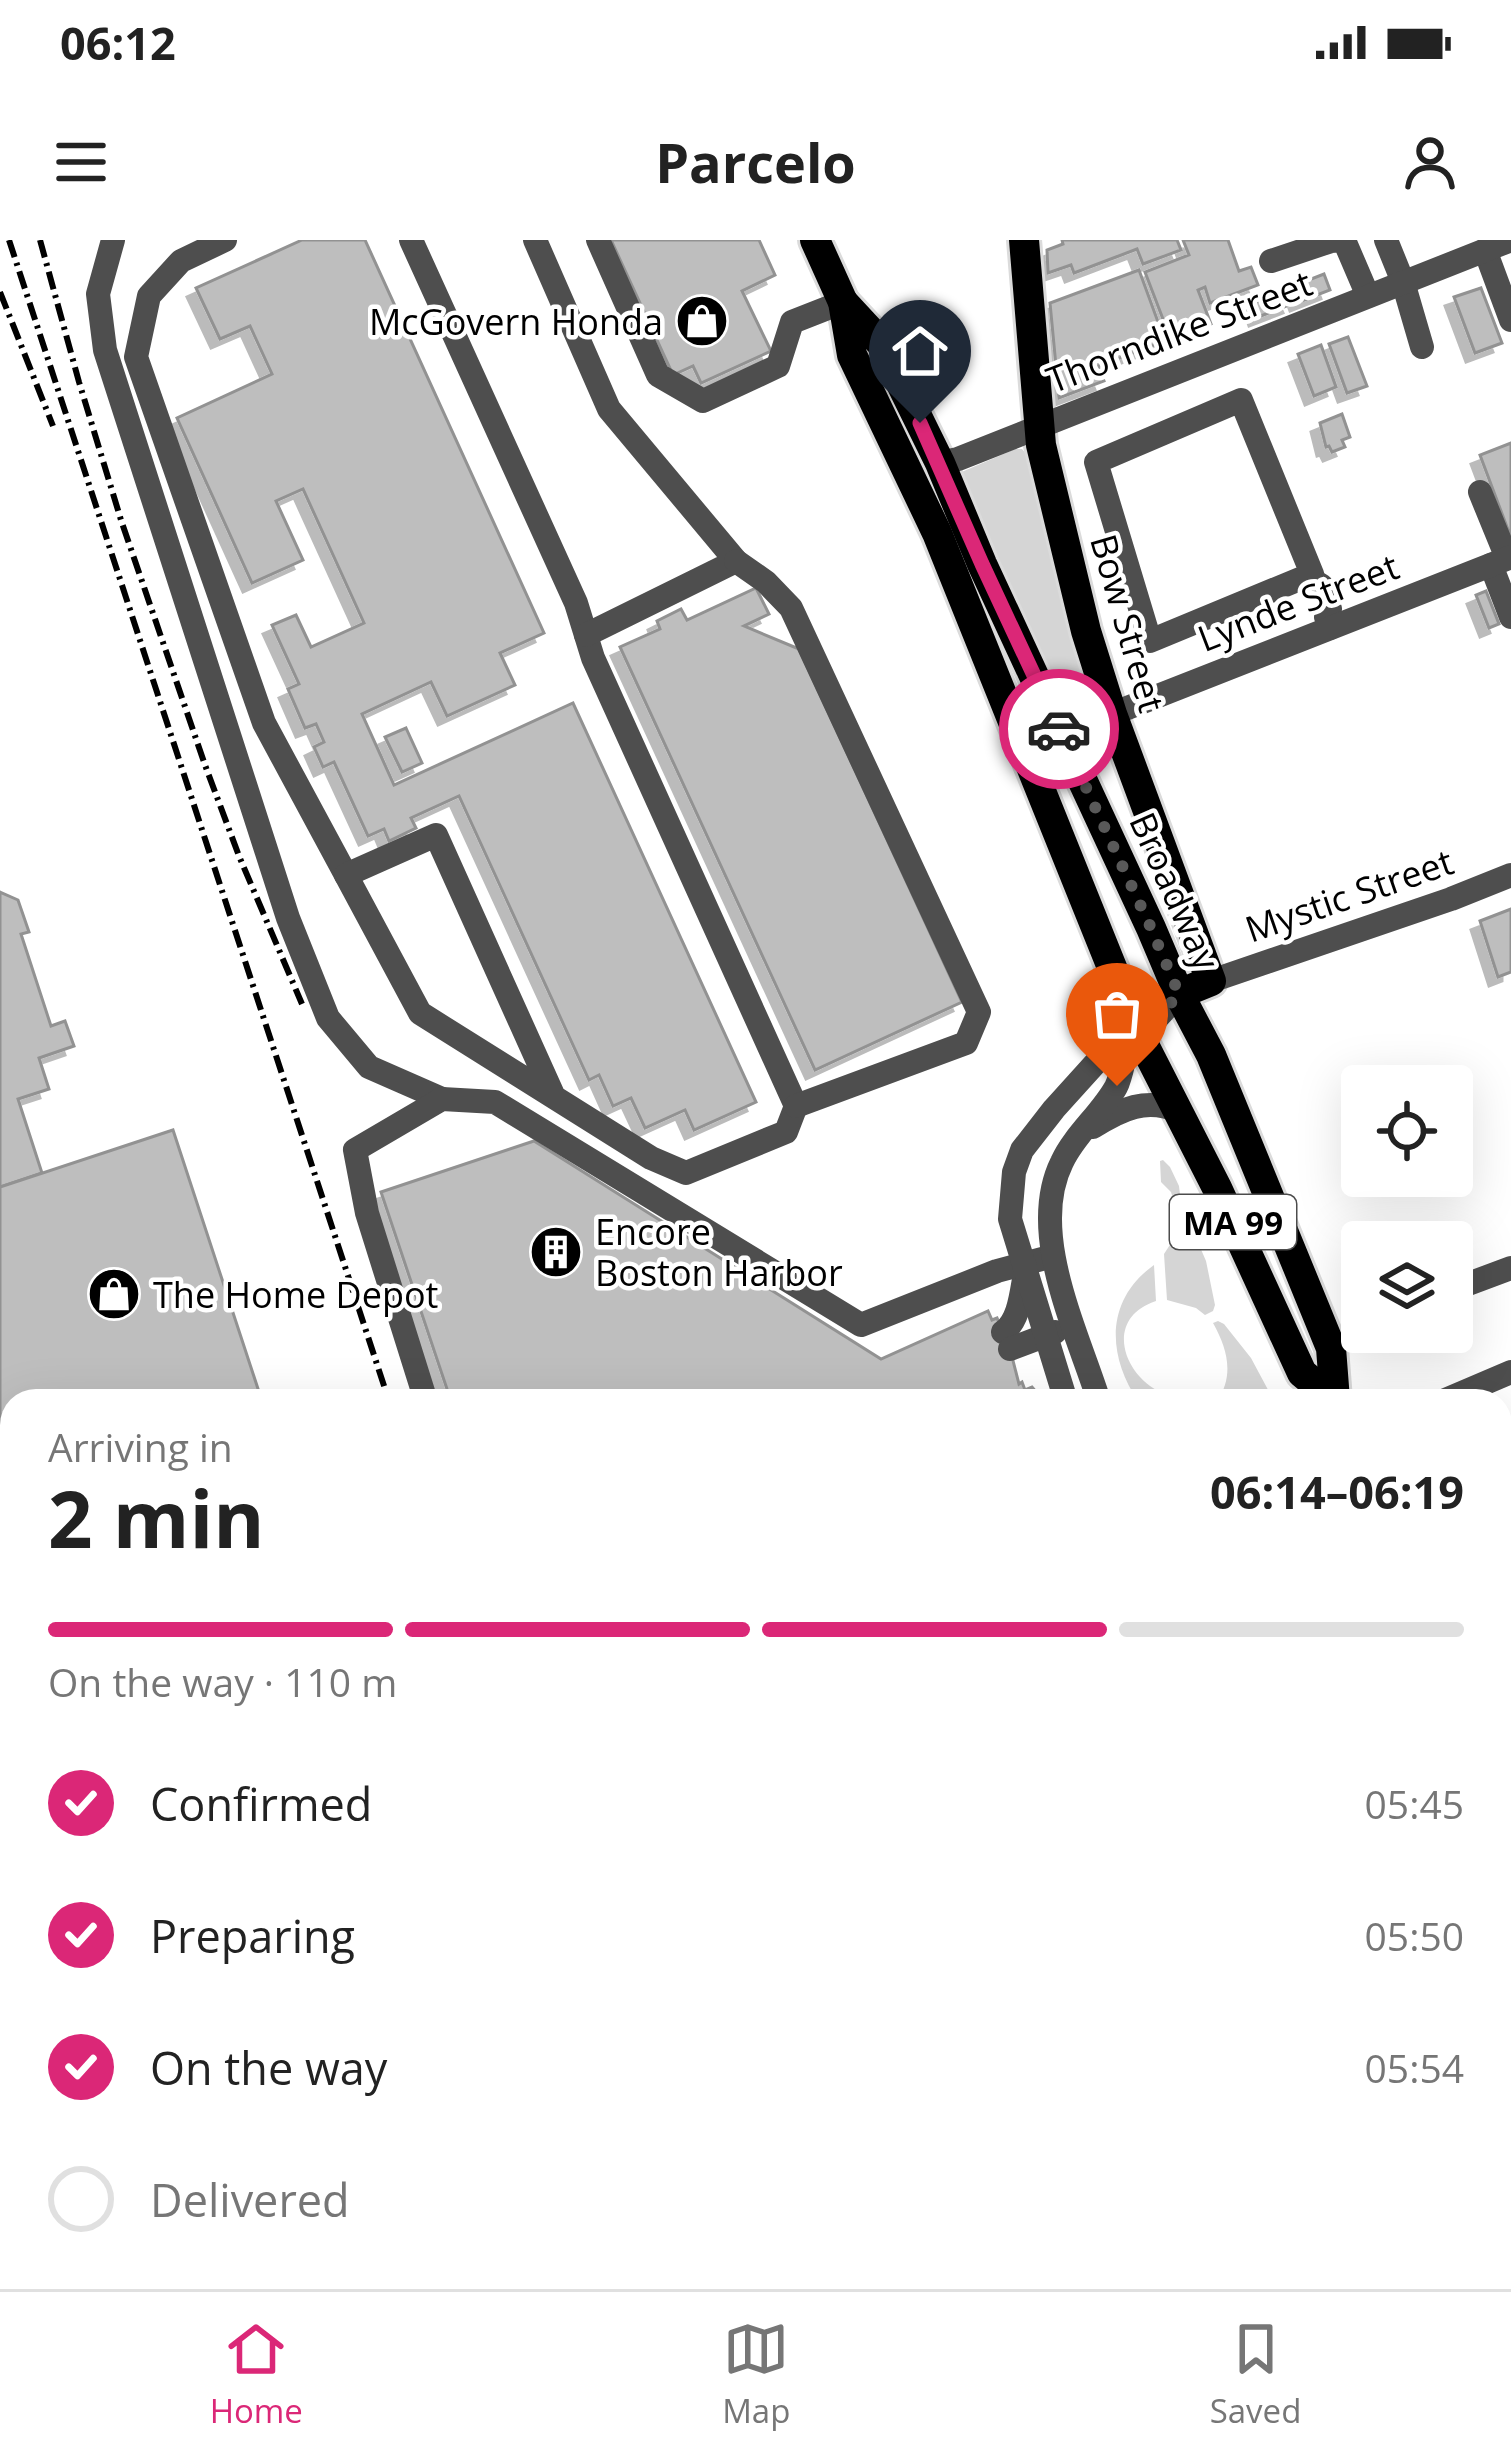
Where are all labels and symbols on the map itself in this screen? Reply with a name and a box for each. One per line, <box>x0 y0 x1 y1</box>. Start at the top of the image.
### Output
street label: Thorndike Street <box>1039 258 1319 404</box>
shop icon: McGovern Honda <box>674 293 730 349</box>
place label: McGovern Honda <box>369 297 663 346</box>
pin <box>869 300 971 423</box>
street label: Bow Street <box>1079 528 1177 718</box>
street label: Lynde Street <box>1191 541 1405 663</box>
courier <box>999 669 1119 789</box>
street label: Broadway <box>1119 804 1232 978</box>
street label: Mystic Street <box>1239 837 1459 953</box>
pin <box>1066 963 1168 1086</box>
road number: MA 99 <box>1170 1195 1296 1249</box>
place label: Encore Boston Harbor <box>595 1207 843 1297</box>
building icon: Encore Boston Harbor <box>528 1224 584 1280</box>
shop icon: The Home Depot <box>86 1266 142 1322</box>
place label: The Home Depot <box>153 1270 438 1319</box>

